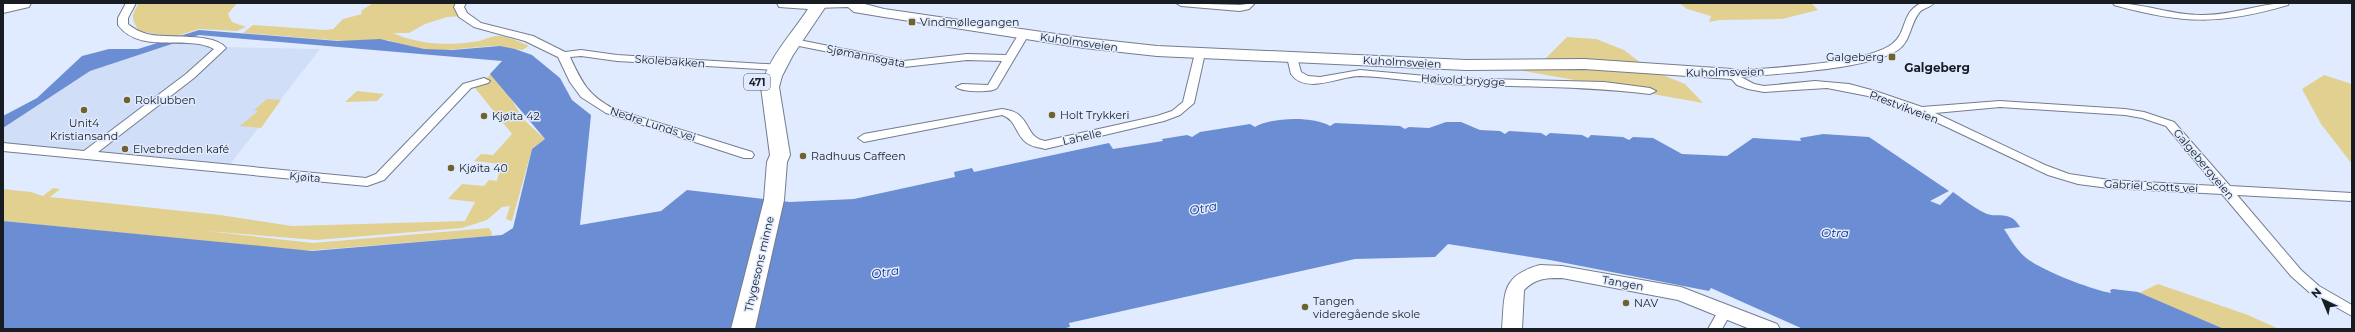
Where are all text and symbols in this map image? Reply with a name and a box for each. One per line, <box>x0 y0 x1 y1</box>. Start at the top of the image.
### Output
place label: Vindmøllegangen <box>920 15 1020 29</box>
marker: Vindmøllegangen <box>907 17 917 27</box>
street label: Kuholmsveien <box>1039 30 1119 54</box>
street label: Sjømannsgata <box>825 42 907 70</box>
place label: Galgeberg <box>1826 50 1884 64</box>
street label: Skolebakken <box>634 52 706 70</box>
marker: Galgeberg <box>1887 52 1897 62</box>
street label: Kuholmsveien <box>1362 53 1442 71</box>
district label: Galgeberg <box>1904 60 1970 75</box>
street label: Kuholmsveien <box>1686 64 1764 80</box>
street label: Høivold brygge <box>1421 71 1506 89</box>
road number: 471 <box>744 74 770 90</box>
street label: Prestvikveien <box>1867 87 1941 127</box>
place label: Roklubben <box>135 93 196 107</box>
marker: Roklubben <box>122 95 132 105</box>
street label: Nedre Lunds vei <box>608 104 698 144</box>
marker: Unit4 Kristiansand <box>79 105 89 115</box>
place label: Holt Trykkeri <box>1060 108 1129 122</box>
place label: Kjøita 42 <box>492 109 540 123</box>
marker: Holt Trykkeri <box>1047 110 1057 120</box>
marker: Kjøita 42 <box>479 111 489 121</box>
place label: Unit4 Kristiansand <box>50 116 118 143</box>
street label: Lahelle <box>1061 126 1103 148</box>
street label: Galgebergveien <box>2171 126 2237 202</box>
place label: Elvebredden kafé <box>133 142 230 156</box>
marker: Elvebredden kafé <box>120 144 130 154</box>
place label: Radhuus Caffeen <box>811 149 906 163</box>
marker: Radhuus Caffeen <box>798 151 808 161</box>
place label: Kjøita 40 <box>459 161 508 175</box>
marker: Kjøita 40 <box>446 163 456 173</box>
street label: Kjøita <box>289 169 321 185</box>
street label: Gabriel Scotts vei <box>2103 177 2199 195</box>
water label: Otra <box>1188 198 1218 218</box>
street label: Thygesons minne <box>741 215 777 313</box>
water label: Otra <box>1821 225 1849 240</box>
water label: Otra <box>870 262 900 282</box>
street label: Tangen <box>1601 272 1645 294</box>
north arrow <box>2303 280 2343 320</box>
text: N <box>2308 285 2324 301</box>
place label: Tangen videregående skole <box>1313 294 1421 321</box>
place label: NAV <box>1634 296 1658 310</box>
marker: NAV <box>1621 298 1631 308</box>
marker: Tangen videregående skole <box>1300 302 1310 312</box>

